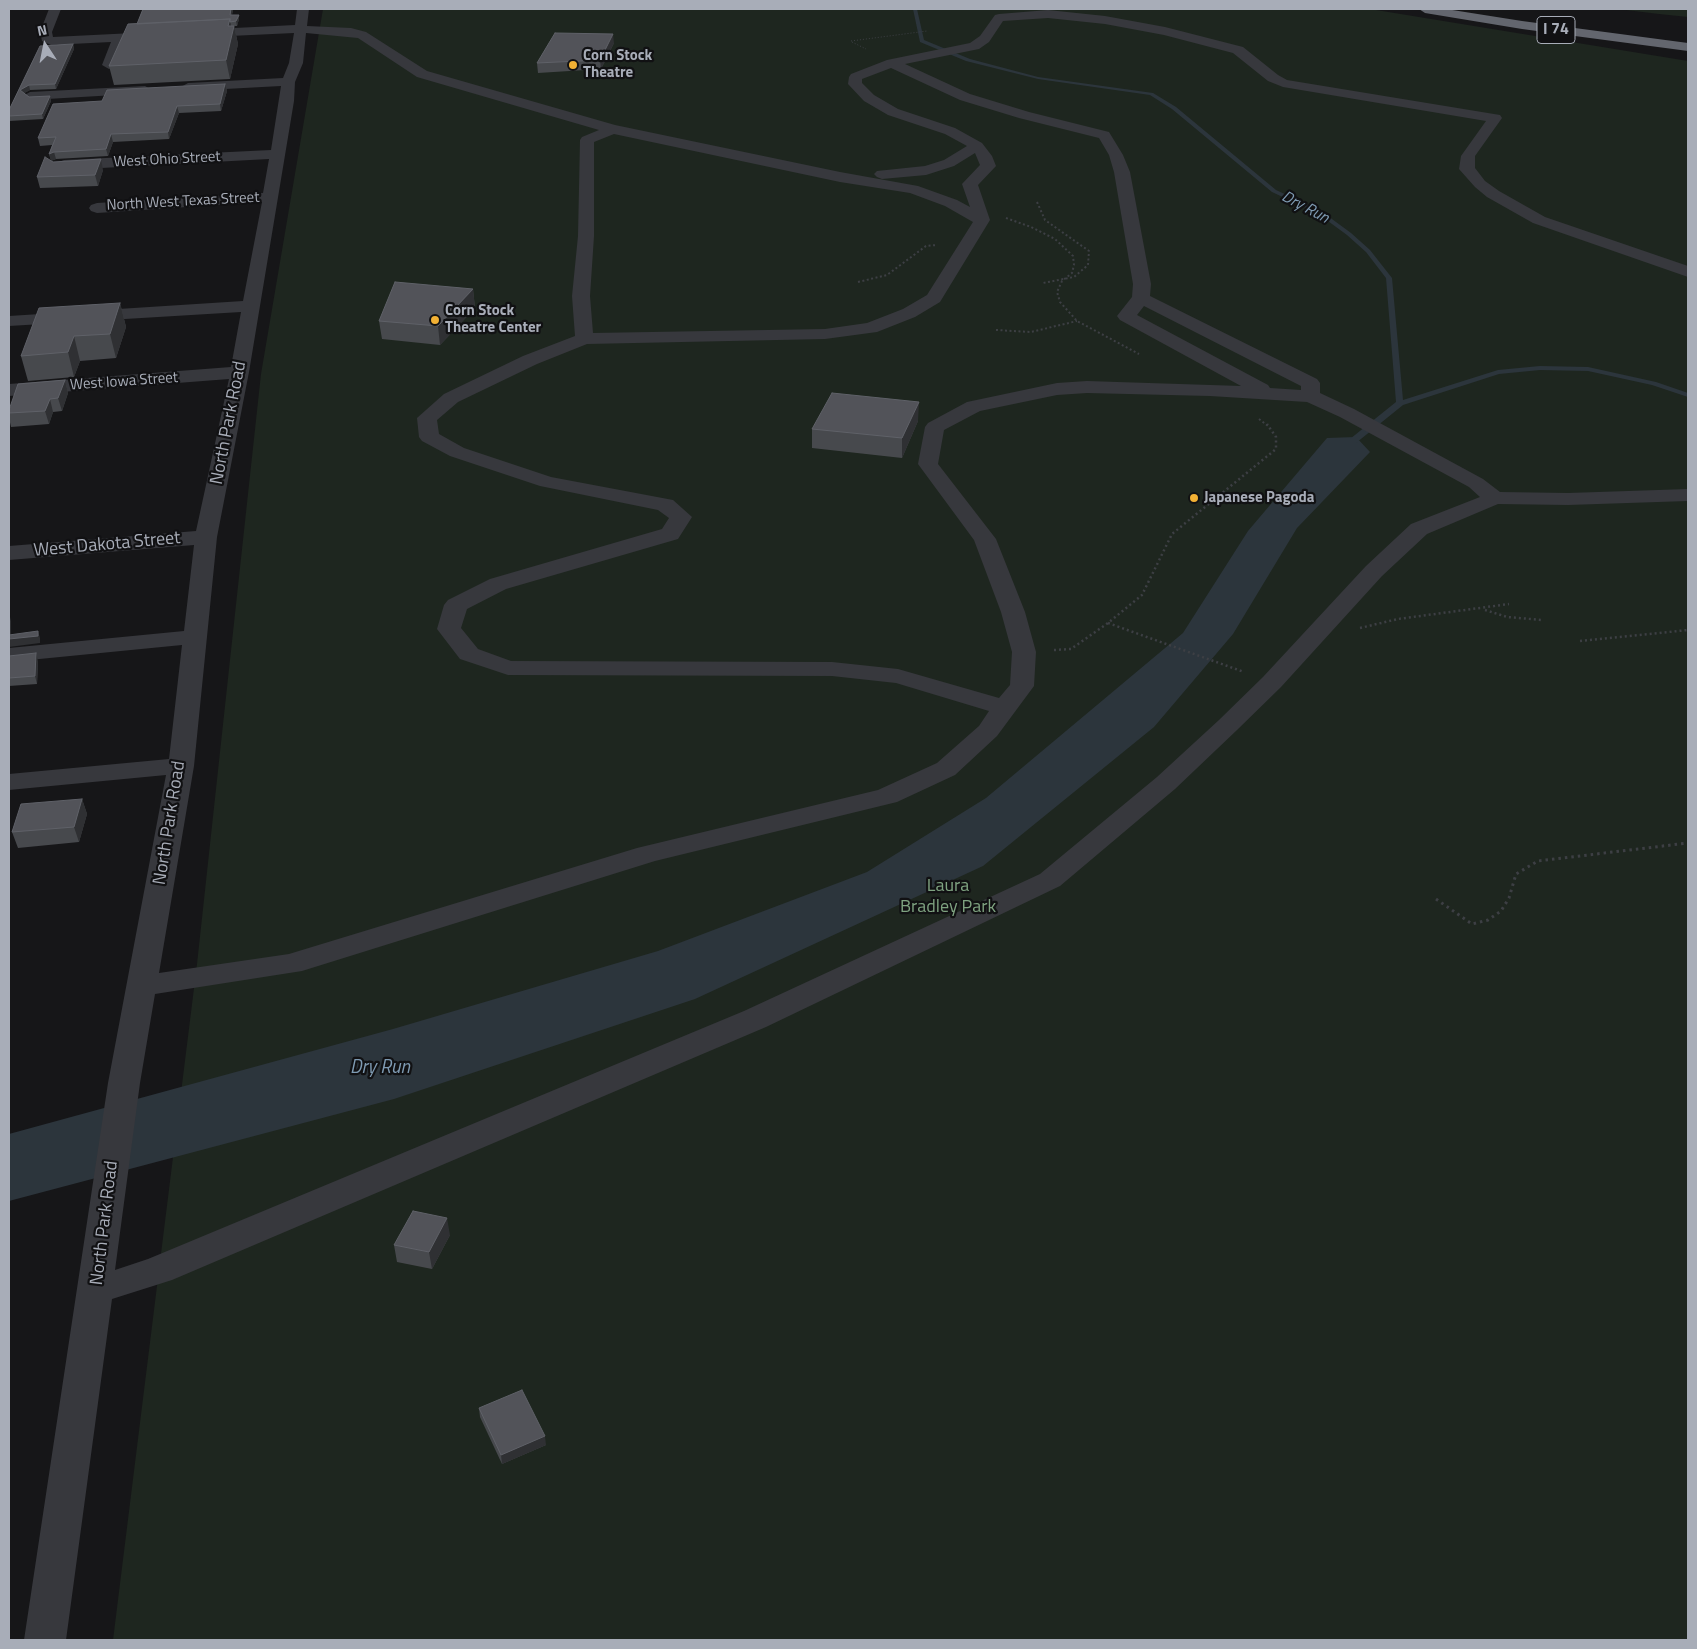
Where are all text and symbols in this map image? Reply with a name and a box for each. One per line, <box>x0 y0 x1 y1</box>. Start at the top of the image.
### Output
road number: I 74 <box>1537 16 1575 44</box>
text: N <box>35 19 49 41</box>
north arrow <box>20 20 70 70</box>
place label: Corn Stock Theatre <box>583 47 652 82</box>
marker: Corn Stock Theatre <box>567 59 579 71</box>
street label: West Ohio Street <box>113 148 221 172</box>
water label: Dry Run <box>1278 188 1332 228</box>
street label: North West Texas Street <box>106 189 260 215</box>
place label: Corn Stock Theatre Center <box>445 302 541 337</box>
marker: Corn Stock Theatre Center <box>429 314 441 326</box>
street label: North Park Road <box>206 360 252 486</box>
street label: West Iowa Street <box>69 369 179 395</box>
place label: Japanese Pagoda <box>1204 489 1314 507</box>
marker: Japanese Pagoda <box>1188 492 1200 504</box>
street label: West Dakota Street <box>33 528 181 562</box>
street label: North Park Road <box>150 760 190 886</box>
park label: Laura Bradley Park <box>900 876 996 919</box>
water label: Dry Run <box>350 1057 410 1079</box>
street label: North Park Road <box>87 1160 123 1286</box>

